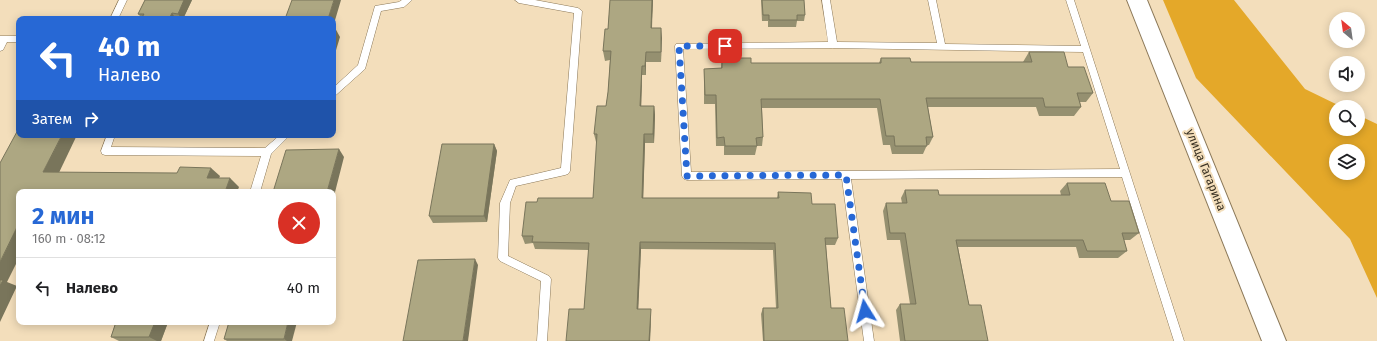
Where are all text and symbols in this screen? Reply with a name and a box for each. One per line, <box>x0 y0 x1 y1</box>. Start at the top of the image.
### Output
north arrow <box>1329 12 1365 48</box>
map controls <box>1329 12 1365 180</box>
pin <box>708 29 742 63</box>
text: 40 m <box>98 30 161 63</box>
icon: left <box>32 32 84 84</box>
icon: arrive <box>714 35 736 57</box>
button: sound <box>1329 56 1365 92</box>
text: Налево <box>98 64 161 86</box>
button: search <box>1329 100 1365 136</box>
icon: right <box>80 108 102 130</box>
text: Затем <box>32 110 72 128</box>
street label: улица Гагарина <box>1183 127 1229 213</box>
button: layers <box>1329 144 1365 180</box>
text: 2 мин <box>32 202 94 230</box>
button: close <box>278 202 320 244</box>
text: 160 m · 08:12 <box>32 231 106 246</box>
icon: left <box>32 277 54 299</box>
text: Налево <box>66 279 118 297</box>
text: 40 m <box>287 279 320 297</box>
position arrow <box>844 290 886 332</box>

